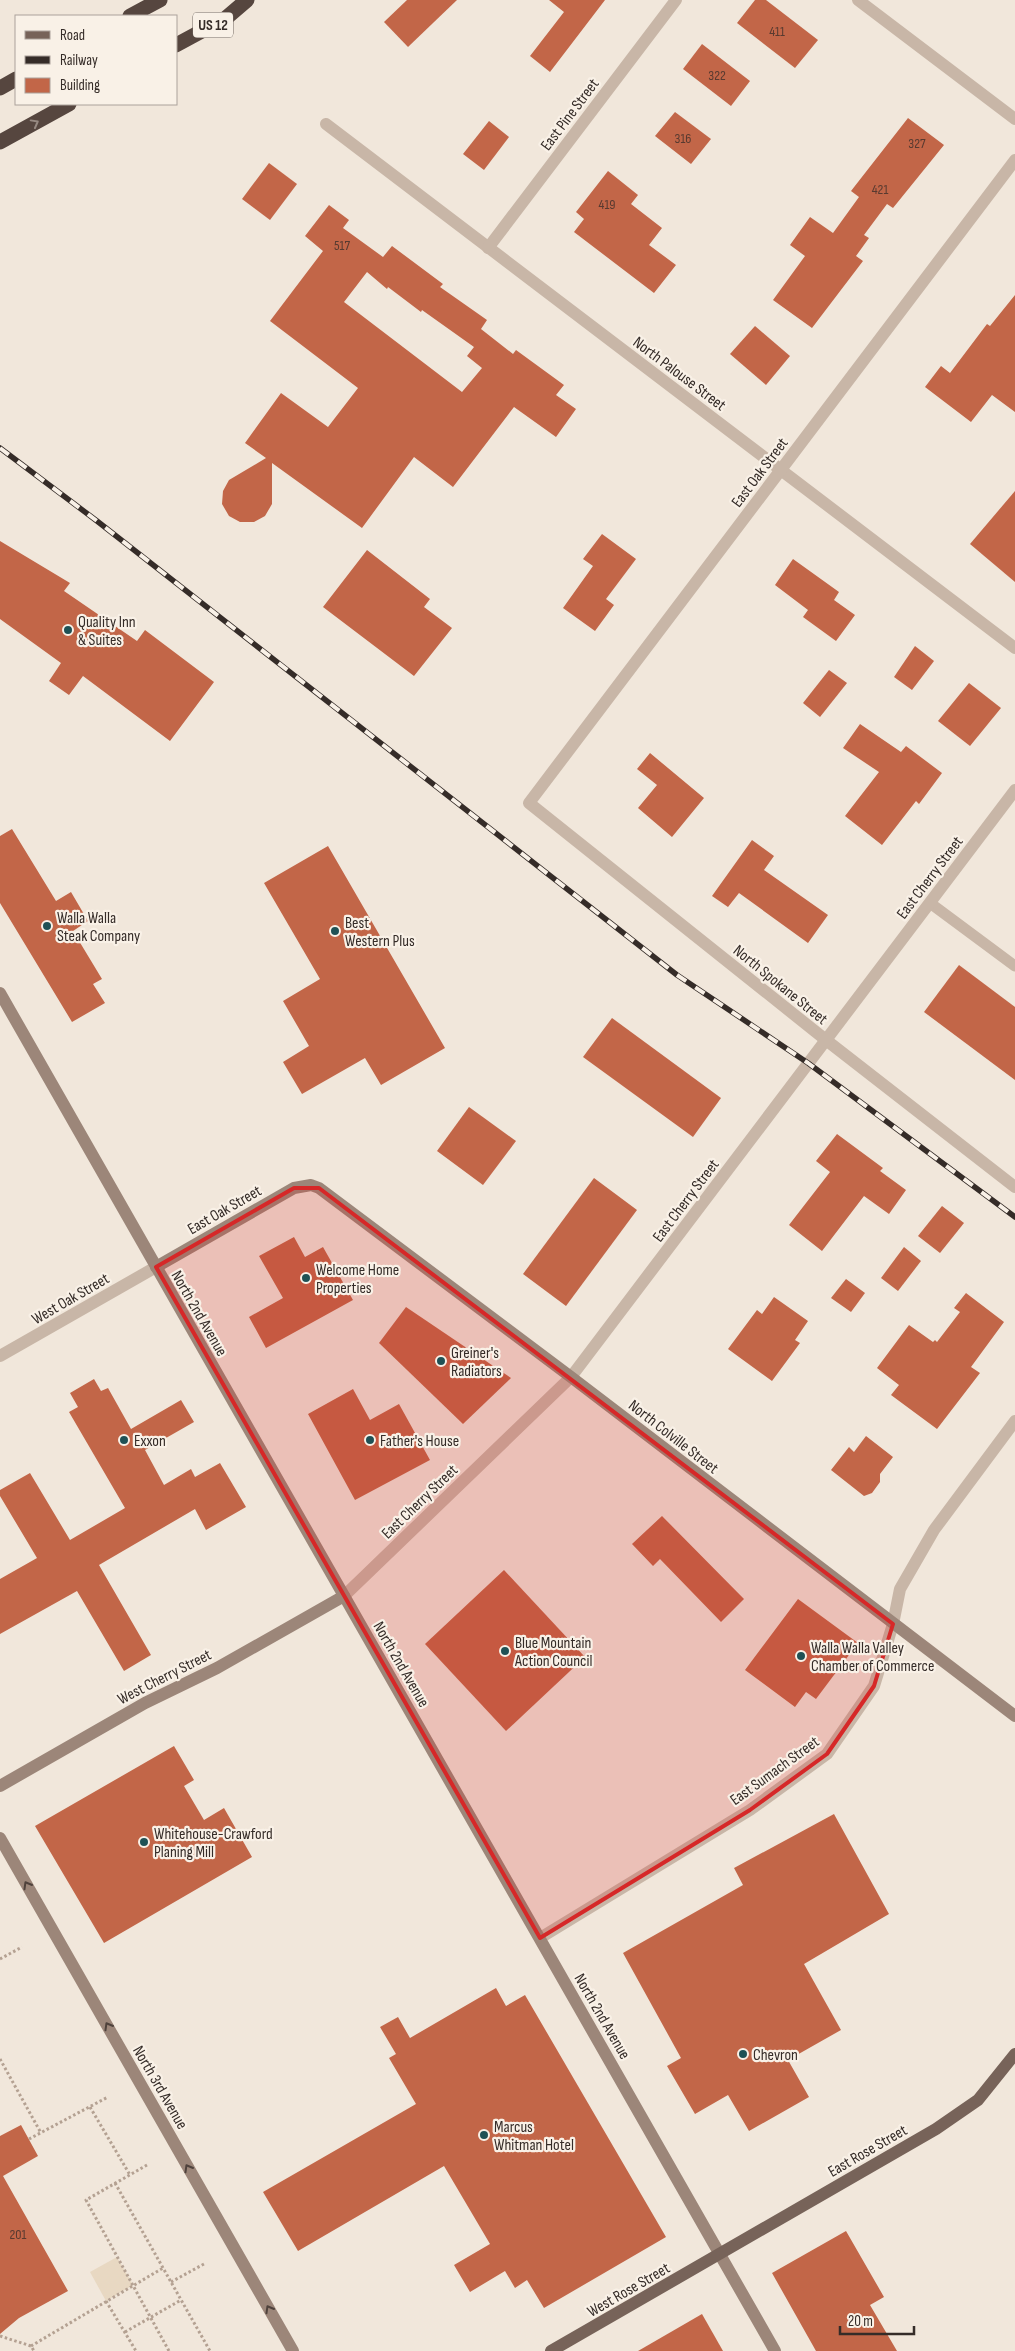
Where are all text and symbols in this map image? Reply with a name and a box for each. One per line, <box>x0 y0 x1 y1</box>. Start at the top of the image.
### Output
road number: US 12 <box>193 12 233 38</box>
legend <box>15 15 178 105</box>
house number: 411 <box>769 23 785 40</box>
text: Road <box>60 26 85 45</box>
text: Railway <box>60 51 98 70</box>
house number: 322 <box>708 67 726 84</box>
street label: East Pine Street <box>537 75 603 155</box>
text: Building <box>60 76 100 95</box>
one-way arrow <box>29 119 38 129</box>
house number: 316 <box>675 130 691 147</box>
house number: 327 <box>908 135 926 152</box>
house number: 421 <box>872 181 888 198</box>
house number: 419 <box>599 196 616 213</box>
house number: 517 <box>334 237 350 254</box>
street label: North Palouse Street <box>629 333 729 415</box>
street label: East Oak Street <box>728 434 793 511</box>
place label: Quality Inn & Suites <box>78 613 136 650</box>
marker: Quality Inn & Suites <box>62 624 74 636</box>
street label: East Cherry Street <box>893 833 967 923</box>
place label: Walla Walla Steak Company <box>57 909 140 946</box>
place label: Best Western Plus <box>345 914 415 951</box>
marker: Walla Walla Steak Company <box>41 920 53 932</box>
marker: Best Western Plus <box>329 925 341 937</box>
street label: North Spokane Street <box>729 941 831 1029</box>
street label: East Cherry Street <box>649 1156 723 1246</box>
street label: East Oak Street <box>184 1182 265 1239</box>
place label: Welcome Home Properties <box>316 1261 399 1298</box>
street label: North 2nd Avenue <box>167 1268 231 1360</box>
street label: West Oak Street <box>29 1269 113 1329</box>
marker: Welcome Home Properties <box>300 1272 312 1284</box>
place label: Greiner's Radiators <box>451 1344 502 1381</box>
marker: Greiner's Radiators <box>435 1355 447 1367</box>
street label: North Colville Street <box>624 1396 722 1478</box>
place label: Exxon <box>134 1432 166 1451</box>
place label: Father's House <box>380 1432 459 1451</box>
marker: Exxon <box>118 1434 130 1446</box>
marker: Father's House <box>364 1434 376 1446</box>
street label: East Cherry Street <box>378 1461 462 1543</box>
street label: North 2nd Avenue <box>369 1619 433 1711</box>
place label: Blue Mountain Action Council <box>514 1634 592 1671</box>
place label: Walla Walla Valley Chamber of Commerce <box>811 1639 934 1676</box>
marker: Blue Mountain Action Council <box>499 1645 511 1657</box>
street label: West Cherry Street <box>115 1646 215 1709</box>
marker: Walla Walla Valley Chamber of Commerce <box>795 1650 807 1662</box>
street label: East Sumach Street <box>727 1733 823 1810</box>
place label: Whitehouse-Crawford Planing Mill <box>154 1825 273 1862</box>
marker: Whitehouse-Crawford Planing Mill <box>138 1836 150 1848</box>
one-way arrow <box>23 1882 33 1891</box>
street label: North 2nd Avenue <box>570 1971 634 2063</box>
one-way arrow <box>104 2023 114 2032</box>
street label: North 3rd Avenue <box>128 2043 191 2133</box>
place label: Chevron <box>753 2046 798 2065</box>
marker: Chevron <box>737 2048 749 2060</box>
place label: Marcus Whitman Hotel <box>494 2118 574 2155</box>
street label: East Rose Street <box>825 2121 911 2182</box>
marker: Marcus Whitman Hotel <box>478 2129 490 2141</box>
one-way arrow <box>185 2164 195 2173</box>
house number: 201 <box>10 2226 27 2243</box>
street label: West Rose Street <box>584 2259 673 2322</box>
scale bar <box>840 2304 914 2336</box>
one-way arrow <box>265 2305 275 2314</box>
text: 20 m <box>848 2312 873 2331</box>

